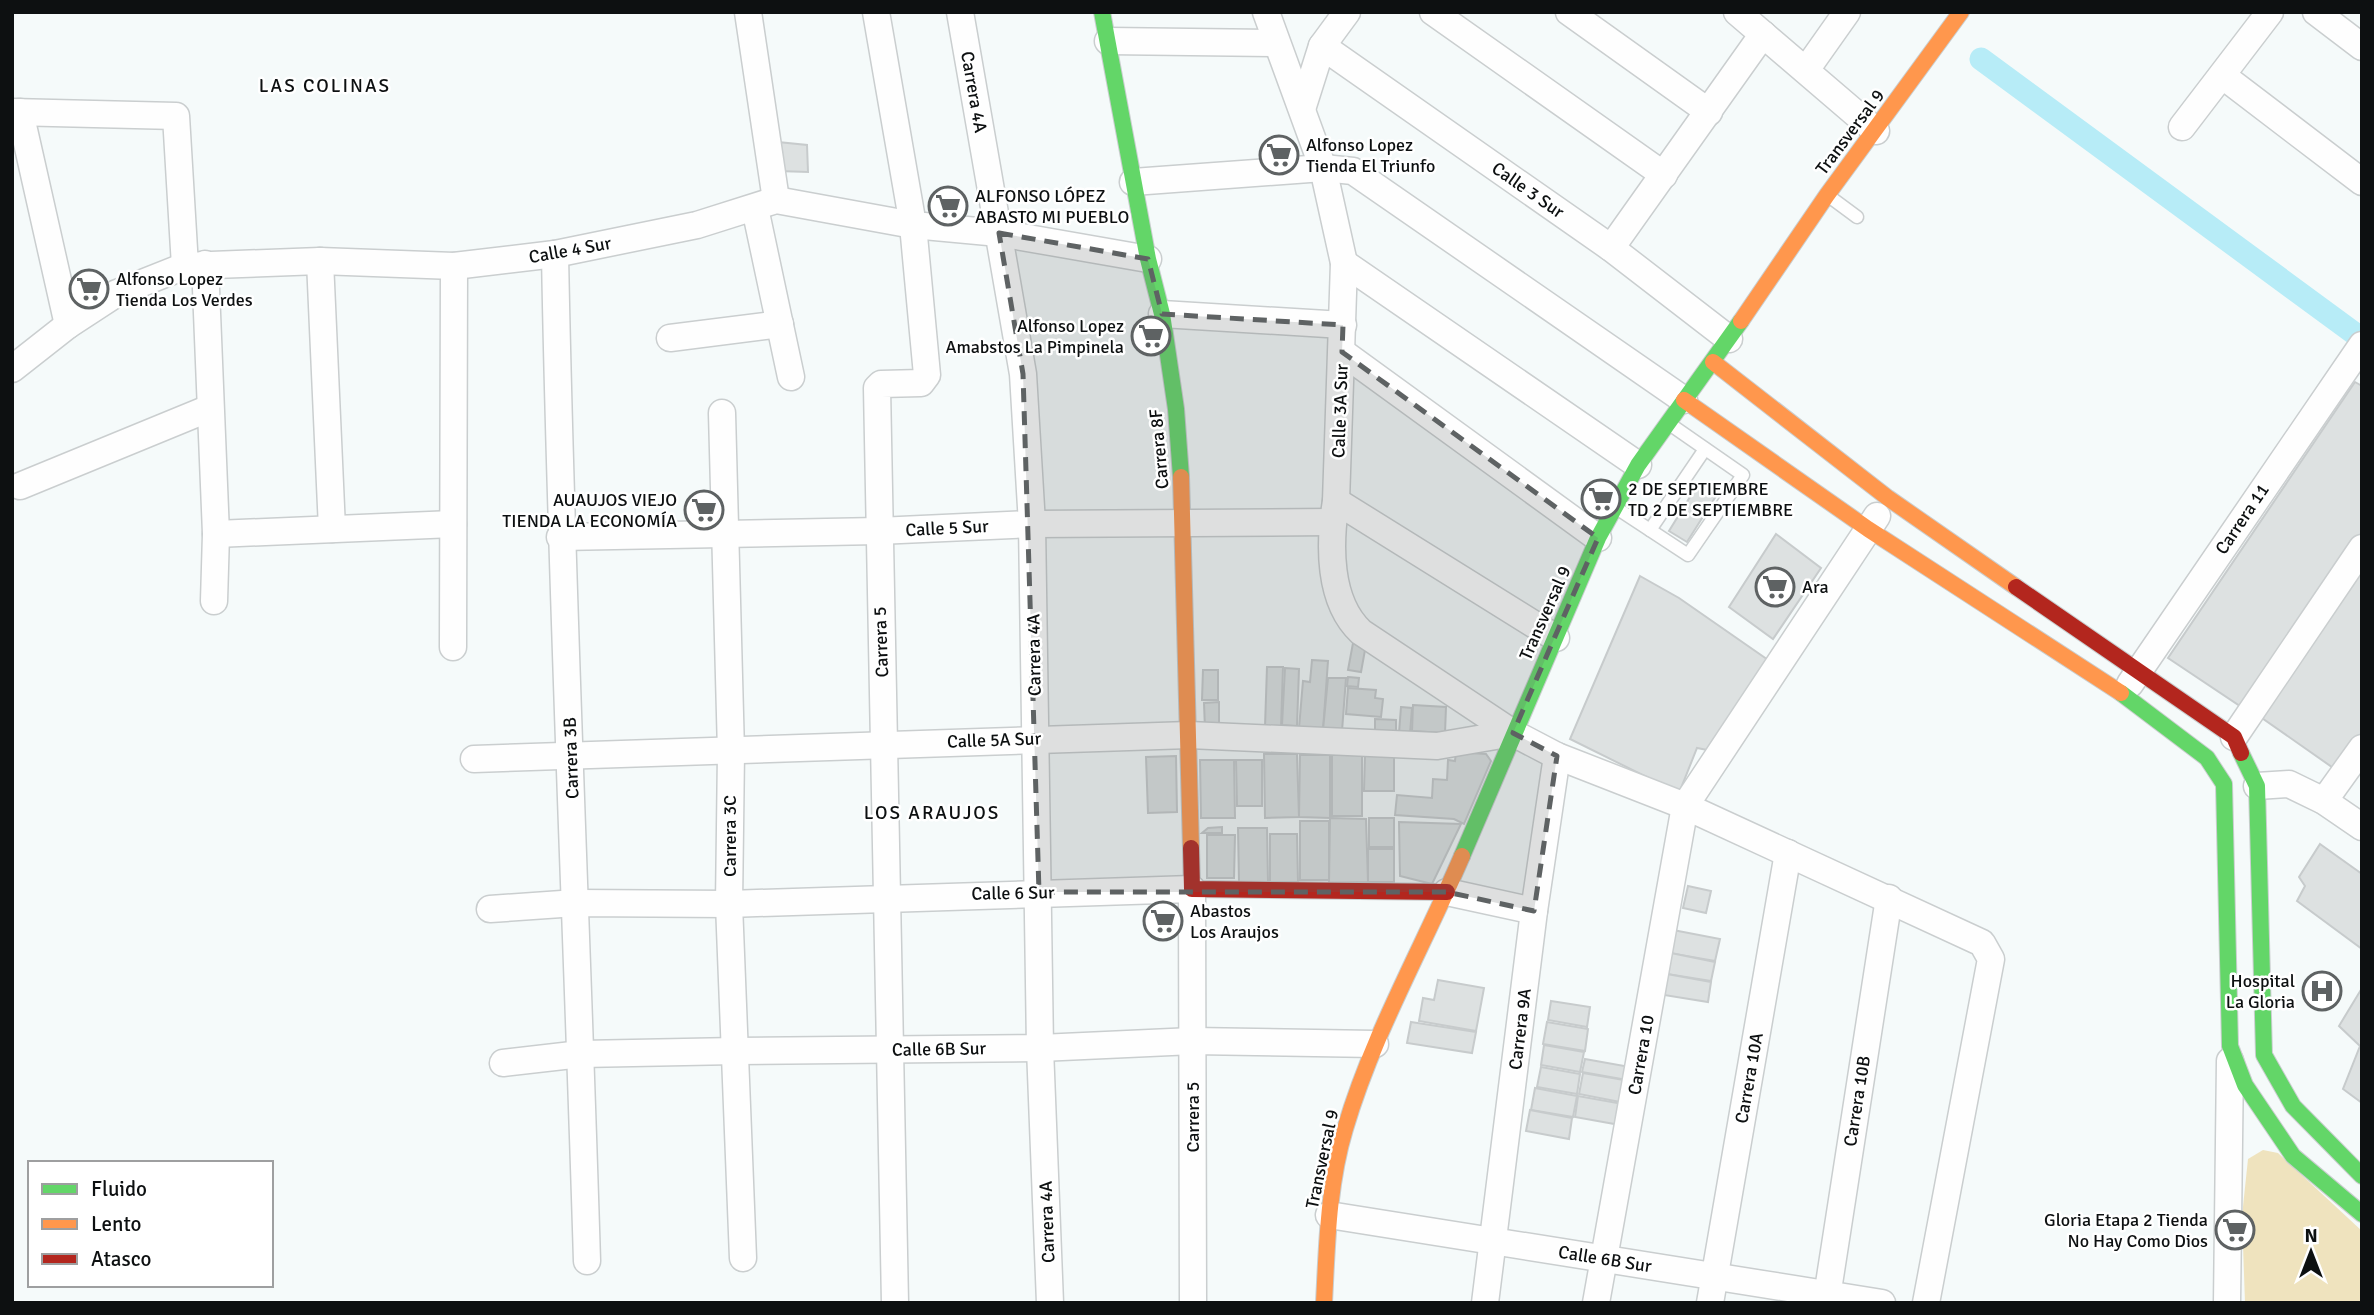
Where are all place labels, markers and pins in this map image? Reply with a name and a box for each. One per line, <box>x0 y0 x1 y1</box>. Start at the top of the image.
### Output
supermarket icon: Alfonso Lopez Tienda El Triunfo <box>1258 134 1300 176</box>
place label: Alfonso Lopez Tienda El Triunfo <box>1306 134 1435 177</box>
supermarket icon: ALFONSO LÓPEZ ABASTO MI PUEBLO <box>927 185 969 227</box>
place label: ALFONSO LÓPEZ ABASTO MI PUEBLO <box>975 185 1129 228</box>
supermarket icon: Alfonso Lopez Tienda Los Verdes <box>68 268 110 310</box>
place label: Alfonso Lopez Tienda Los Verdes <box>116 268 253 311</box>
place label: Alfonso Lopez Amabstos La Pimpinela <box>945 315 1124 358</box>
supermarket icon: Alfonso Lopez Amabstos La Pimpinela <box>1130 315 1172 357</box>
supermarket icon: 2 DE SEPTIEMBRE TD 2 DE SEPTIEMBRE <box>1580 478 1622 520</box>
place label: 2 DE SEPTIEMBRE TD 2 DE SEPTIEMBRE <box>1628 478 1793 521</box>
place label: AUAUJOS VIEJO TIENDA LA ECONOMÍA <box>502 489 677 532</box>
supermarket icon: AUAUJOS VIEJO TIENDA LA ECONOMÍA <box>683 489 725 531</box>
supermarket icon: Ara <box>1754 566 1796 608</box>
place label: Ara <box>1802 576 1829 598</box>
supermarket icon: Abastos Los Araujos <box>1142 900 1184 942</box>
place label: Abastos Los Araujos <box>1190 900 1279 943</box>
place label: Hospital La Gloria <box>2226 970 2295 1013</box>
hospital icon: Hospital La Gloria <box>2301 970 2343 1012</box>
place label: Gloria Etapa 2 Tienda No Hay Como Dios <box>2044 1209 2208 1252</box>
supermarket icon: Gloria Etapa 2 Tienda No Hay Como Dios <box>2214 1209 2256 1251</box>

